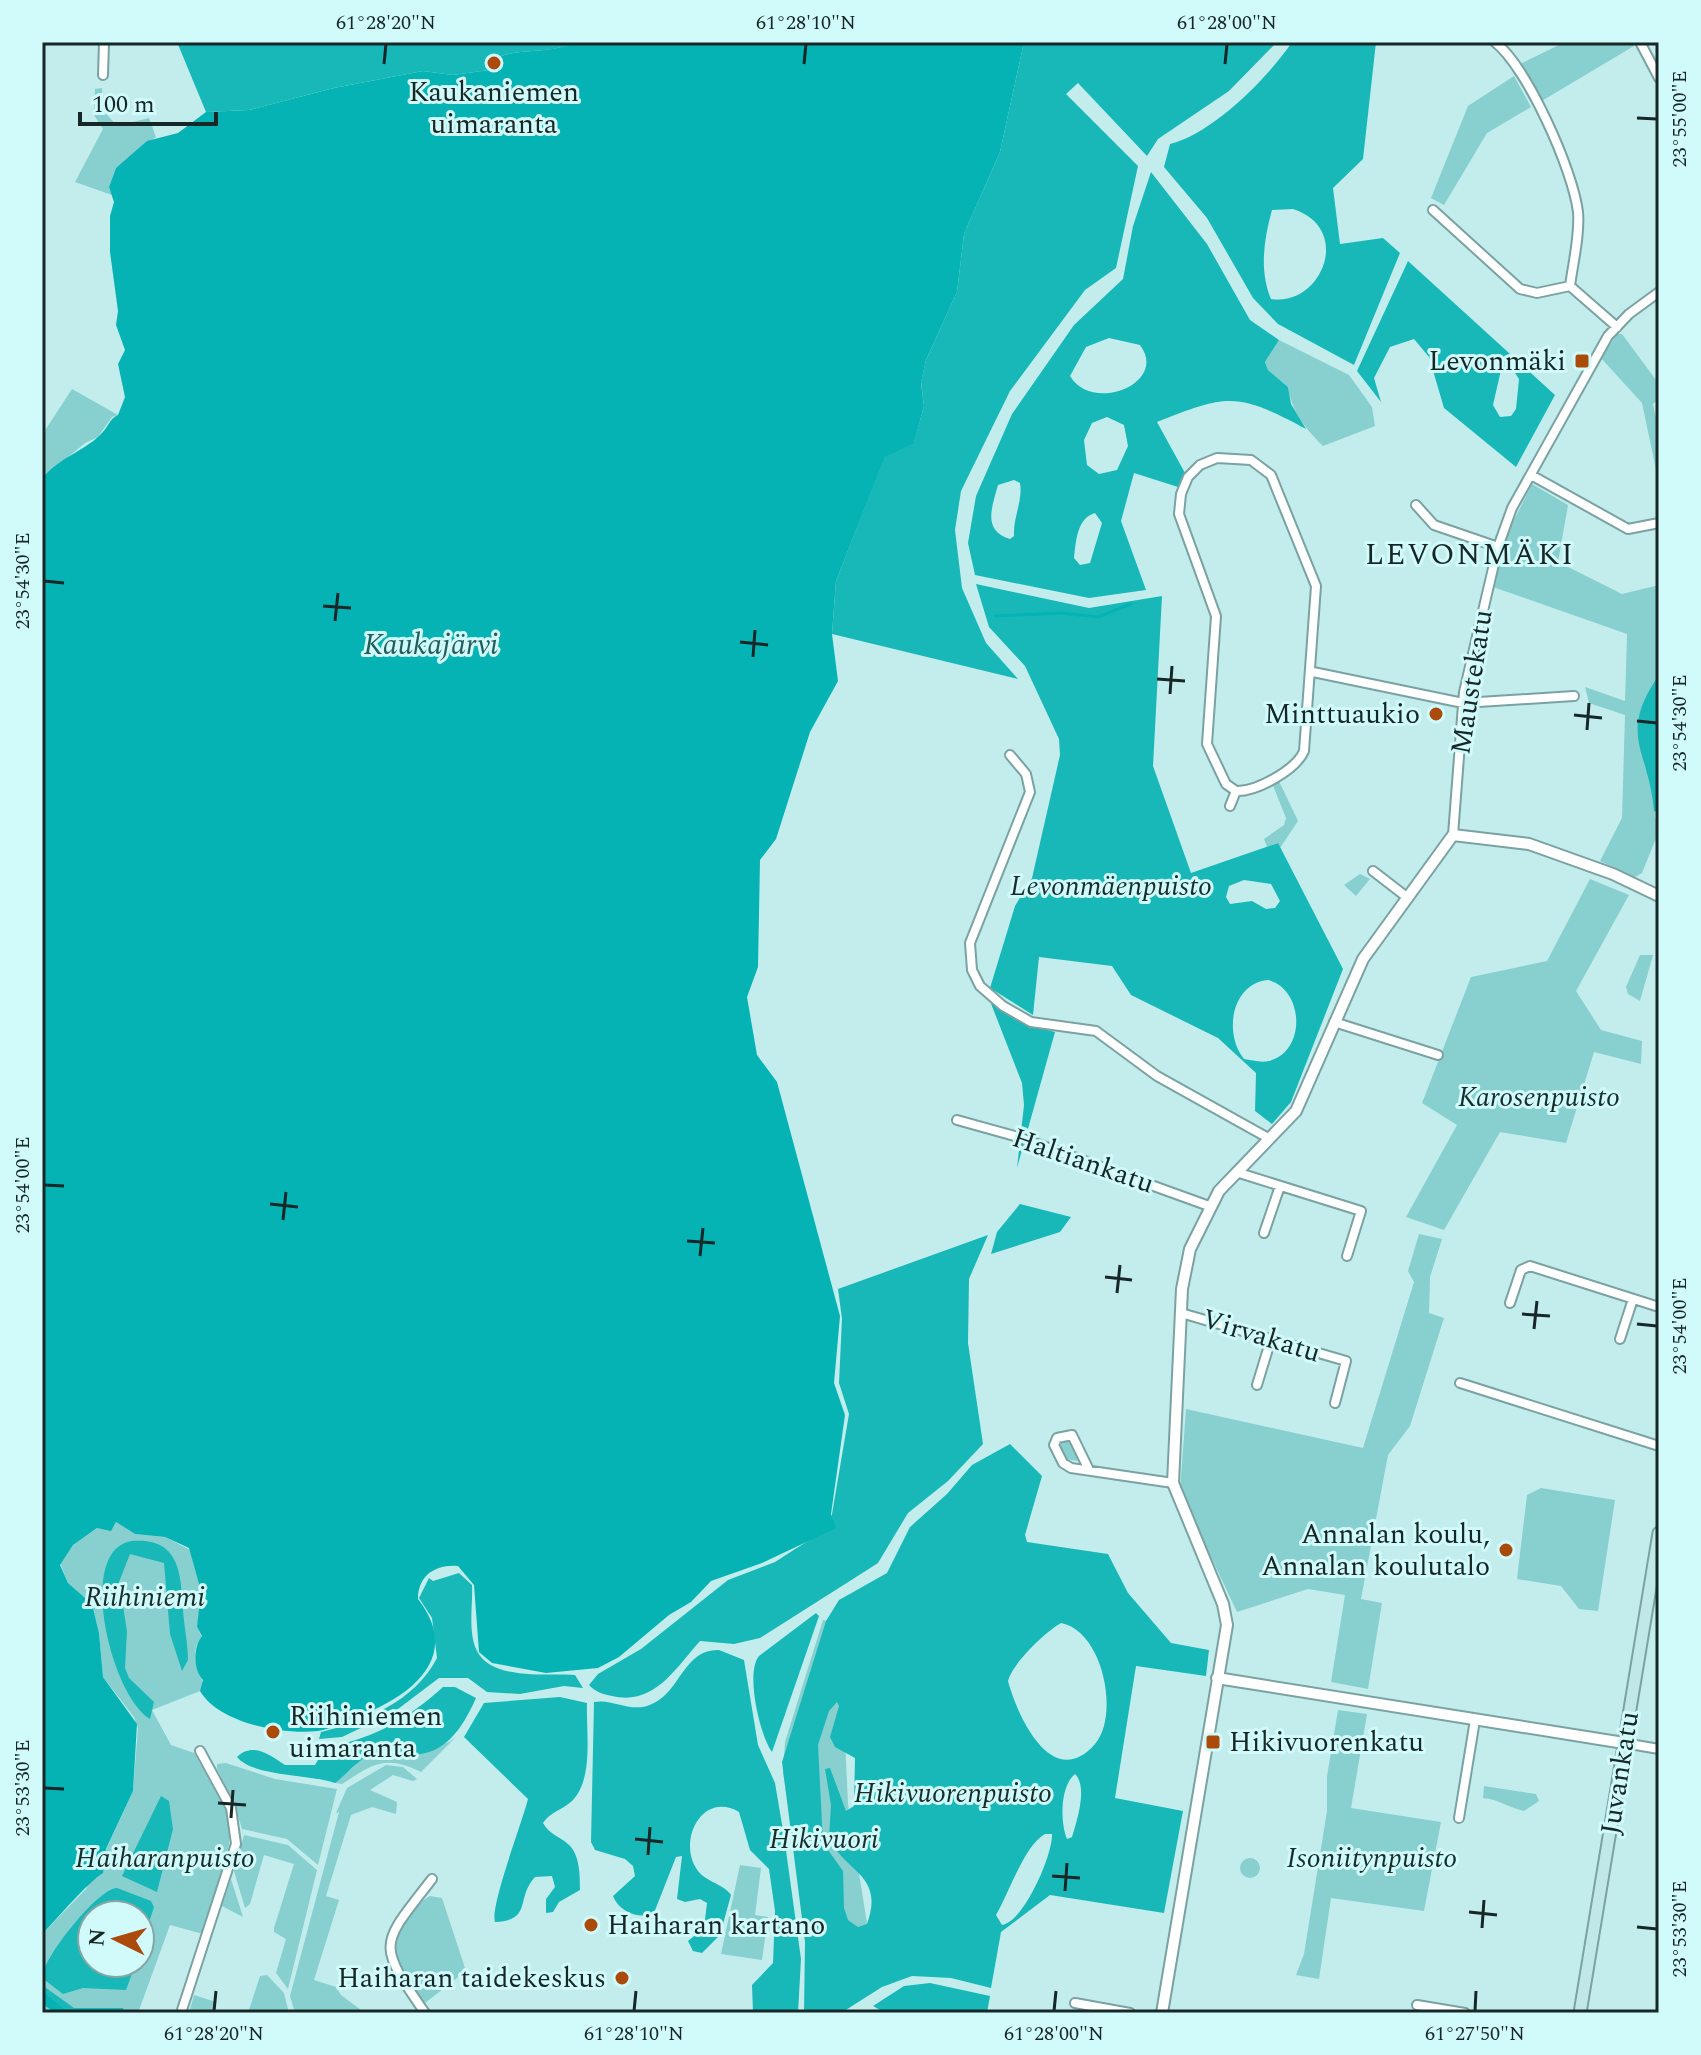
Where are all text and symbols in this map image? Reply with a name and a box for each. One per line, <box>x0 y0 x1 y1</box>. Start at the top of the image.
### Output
text: 61°28'20"N <box>336 8 436 38</box>
text: 61°28'10"N <box>756 8 856 38</box>
text: 61°28'00"N <box>1177 8 1277 38</box>
marker: Kaukaniemen uimaranta <box>485 54 503 72</box>
text: 23°55'00"E <box>1665 70 1695 168</box>
place label: Kaukaniemen uimaranta <box>409 71 579 146</box>
scale bar <box>80 76 216 126</box>
text: 100 m <box>92 87 155 123</box>
place label: Levonmäki <box>1429 340 1566 383</box>
marker: Levonmäki <box>1573 352 1591 370</box>
text: 23°54'30"E <box>8 532 38 630</box>
district label: LEVONMÄKI <box>1365 532 1575 578</box>
street label: Maustekatu <box>1439 607 1505 757</box>
water label: Kaukajärvi <box>364 622 498 668</box>
text: 23°54'30"E <box>1665 674 1695 772</box>
place label: Minttuaukio <box>1264 693 1420 736</box>
marker: Minttuaukio <box>1427 705 1445 723</box>
park label: Levonmäenpuisto <box>1010 865 1212 908</box>
park label: Karosenpuisto <box>1458 1076 1620 1119</box>
street label: Haltiankatu <box>1006 1117 1160 1205</box>
text: 23°54'00"E <box>8 1136 38 1234</box>
text: 23°54'00"E <box>1665 1277 1695 1375</box>
street label: Virvakatu <box>1196 1298 1326 1374</box>
place label: Annalan koulu, Annalan koulutalo <box>1261 1513 1490 1588</box>
marker: Annalan koulu, Annalan koulutalo <box>1497 1541 1515 1559</box>
park label: Riihiniemi <box>85 1576 205 1619</box>
place label: Riihiniemen uimaranta <box>289 1695 442 1770</box>
street label: Juvankatu <box>1589 1708 1651 1838</box>
place label: Hikivuorenkatu <box>1229 1721 1424 1764</box>
marker: Riihiniemen uimaranta <box>264 1723 282 1741</box>
marker: Hikivuorenkatu <box>1204 1733 1222 1751</box>
text: 23°53'30"E <box>8 1739 38 1837</box>
park label: Hikivuorenpuisto <box>854 1772 1052 1815</box>
park label: Hikivuori <box>769 1818 879 1861</box>
park label: Haiharanpuisto <box>75 1837 255 1880</box>
park label: Isoniitynpuisto <box>1287 1837 1457 1880</box>
text: 23°53'30"E <box>1665 1880 1695 1978</box>
north arrow <box>76 1899 156 1979</box>
place label: Haiharan kartano <box>607 1904 825 1947</box>
marker: Haiharan kartano <box>582 1916 600 1934</box>
text: N <box>80 1927 115 1948</box>
place label: Haiharan taidekeskus <box>337 1957 606 2000</box>
marker: Haiharan taidekeskus <box>613 1969 631 1987</box>
text: 61°28'20"N <box>164 2019 264 2049</box>
text: 61°28'10"N <box>584 2019 684 2049</box>
text: 61°28'00"N <box>1004 2019 1104 2049</box>
text: 61°27'50"N <box>1425 2019 1525 2049</box>

